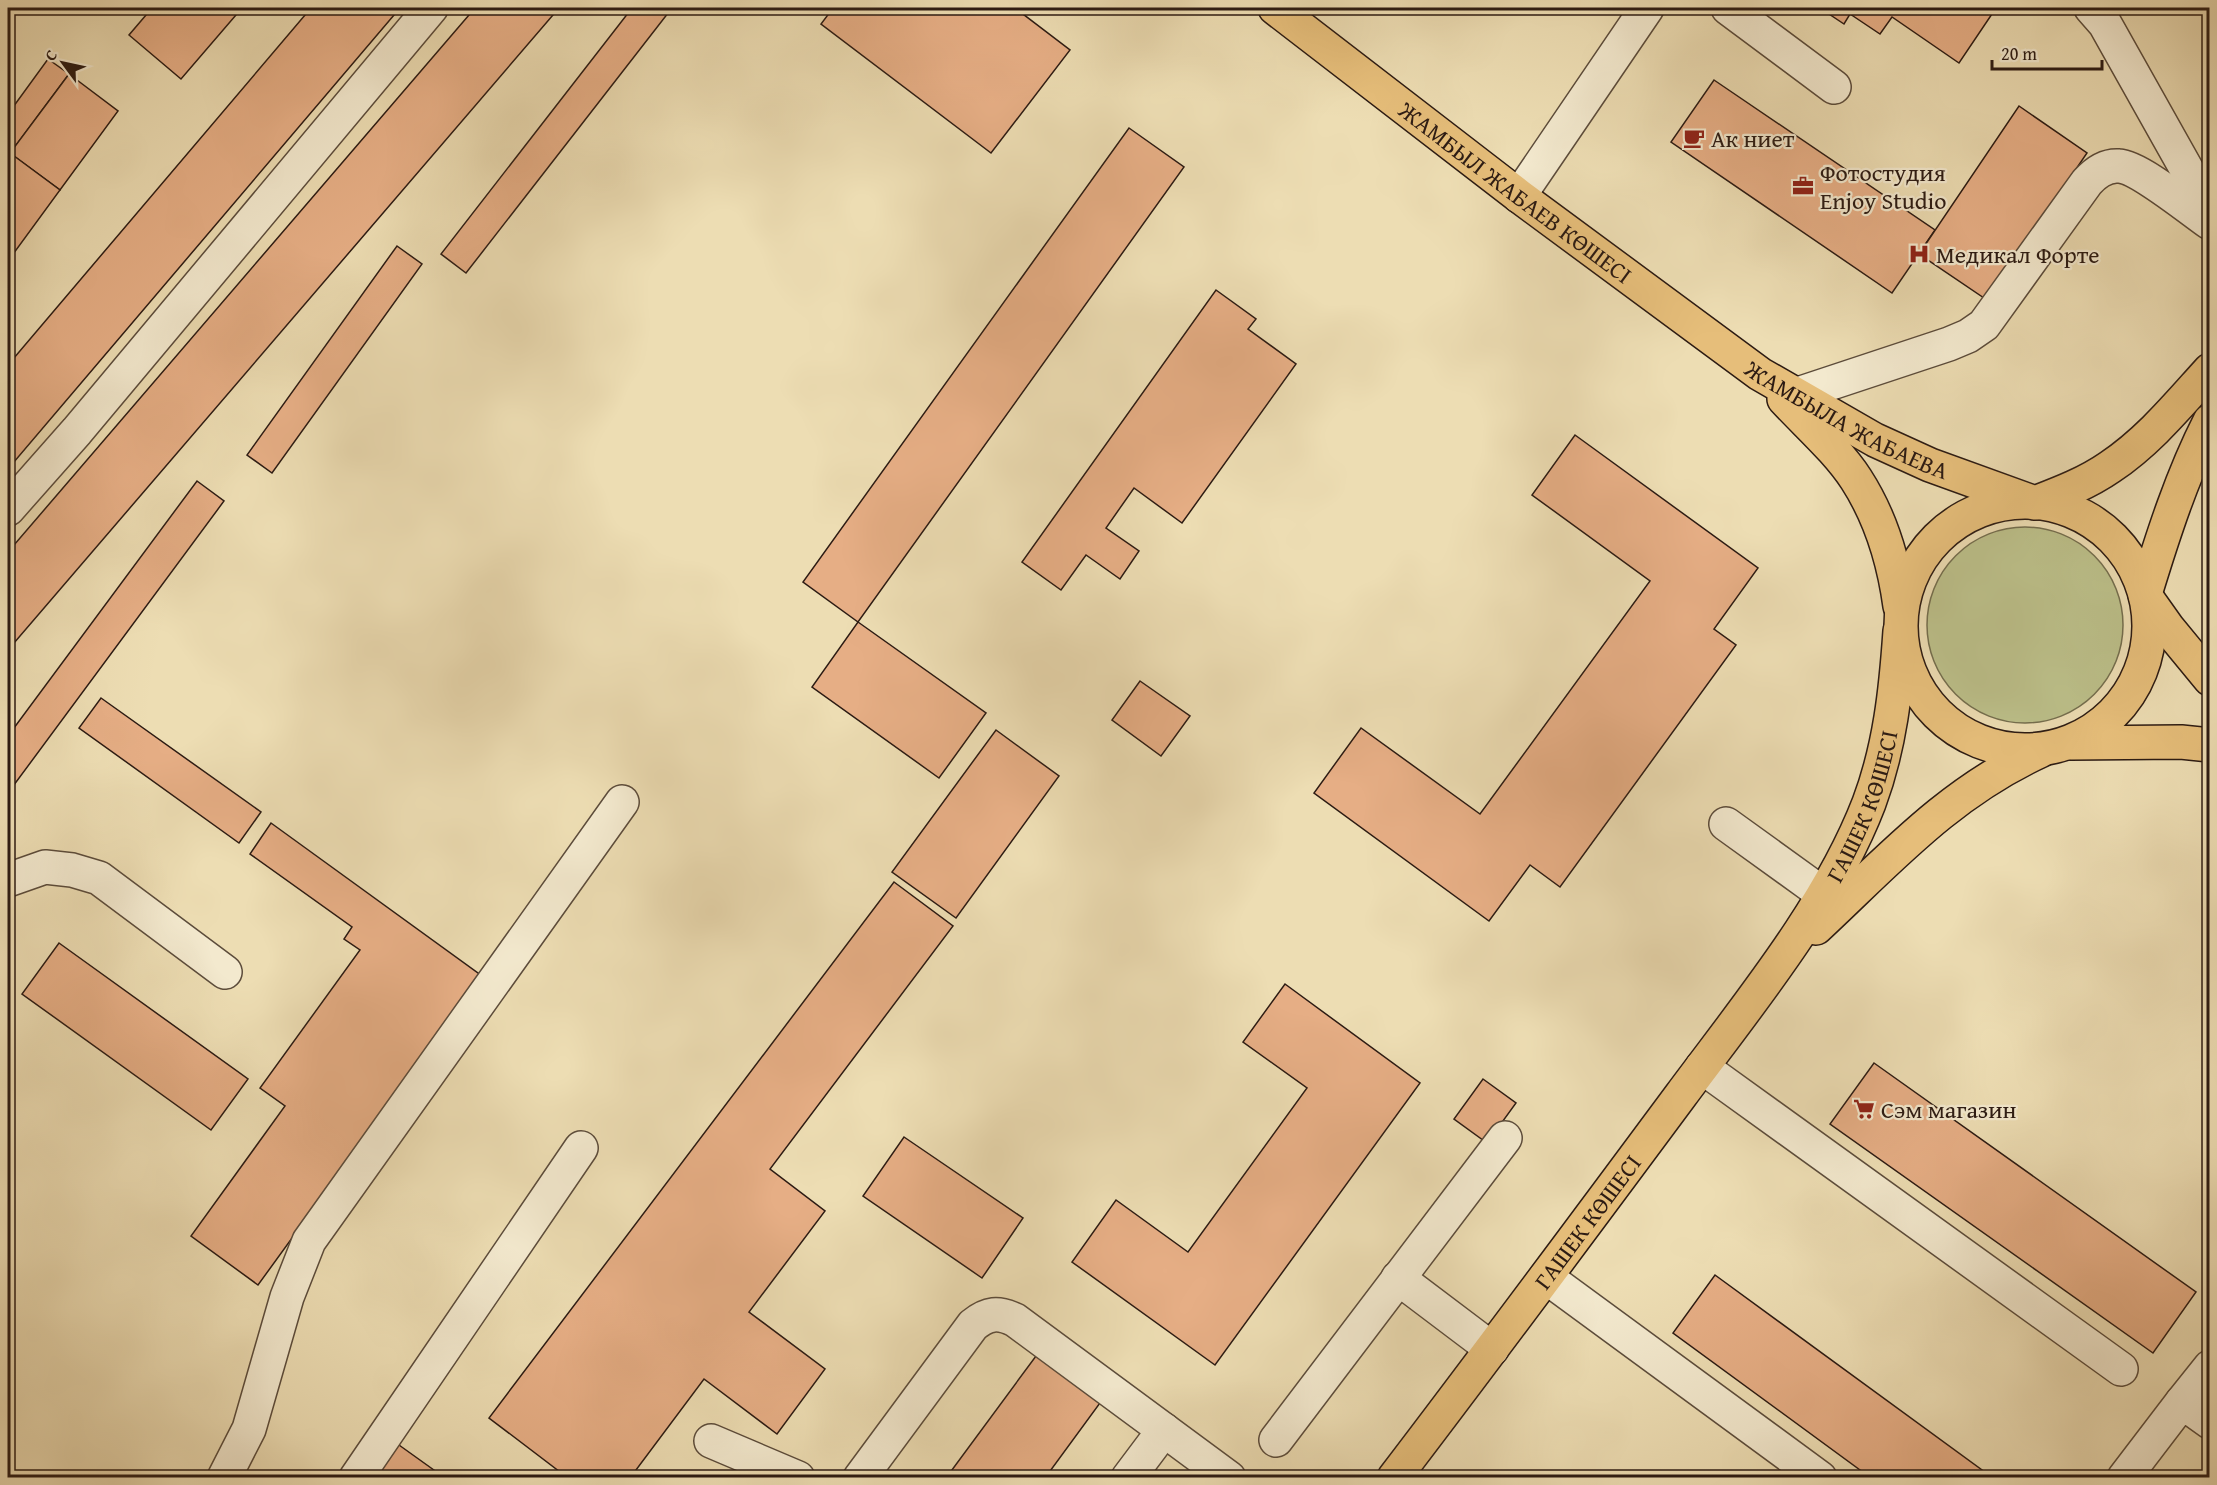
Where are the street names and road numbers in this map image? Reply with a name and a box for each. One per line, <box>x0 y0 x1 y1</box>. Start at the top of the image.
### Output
street label: ЖАМБЫЛ ЖАБАЕВ КӨШЕСІ <box>1391 92 1640 292</box>
street label: ЖАМБЫЛА ЖАБАЕВА <box>1737 351 1954 488</box>
street label: ГАШЕК КӨШЕСІ <box>1817 727 1906 888</box>
street label: ГАШЕК КӨШЕСІ <box>1525 1147 1649 1296</box>

